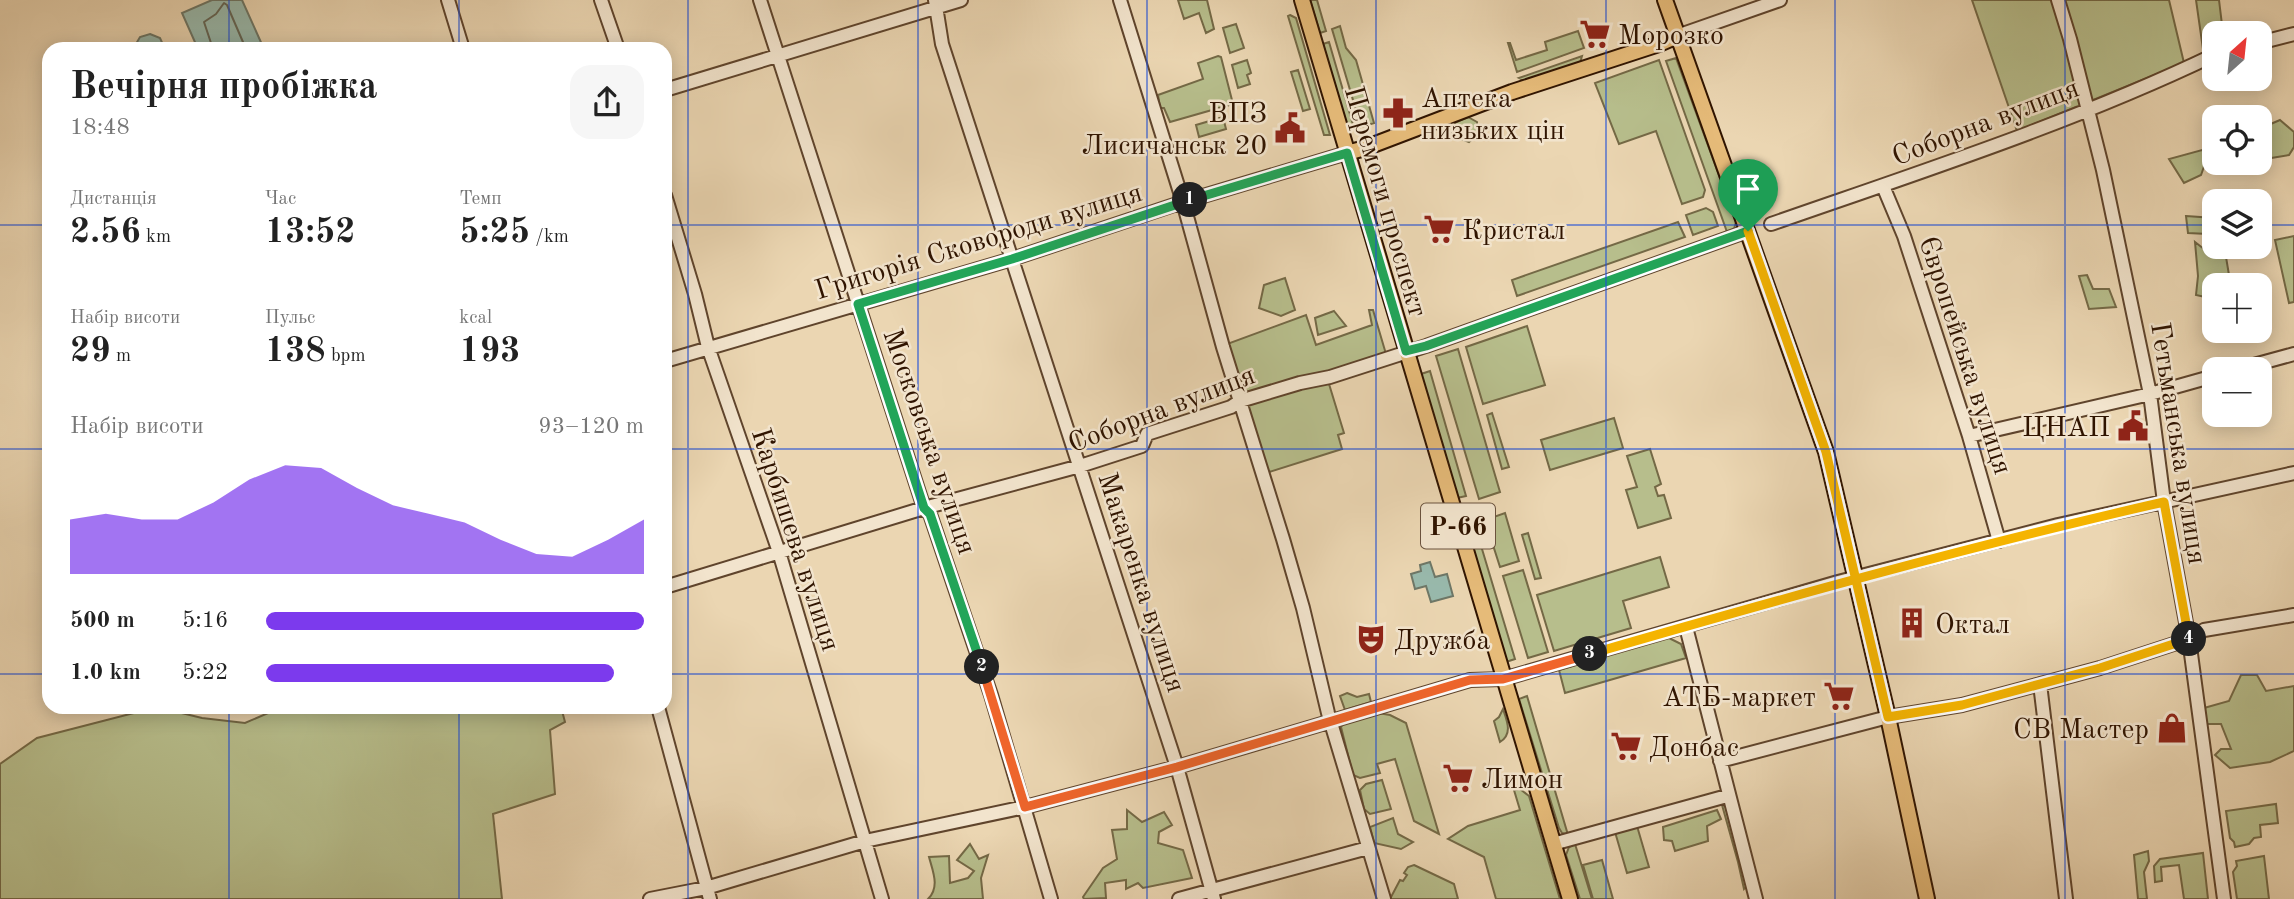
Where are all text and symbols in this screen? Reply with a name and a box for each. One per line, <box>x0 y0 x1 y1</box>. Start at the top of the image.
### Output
supermarket icon: Морозко <box>1578 17 1612 51</box>
north arrow <box>2202 21 2272 91</box>
map controls <box>2202 21 2272 427</box>
place label: Морозко <box>1618 23 1724 51</box>
button: share <box>570 65 644 139</box>
text: Вечірня пробіжка <box>70 69 378 107</box>
street label: Соборна вулиця <box>1889 75 2083 172</box>
street label: Перемоги проспект <box>1338 83 1430 321</box>
place label: Аптека низьких цін <box>1421 86 1565 146</box>
pharmacy icon: Аптека низьких цін <box>1381 96 1415 130</box>
place label: ВПЗ Лисичанськ 20 <box>1082 101 1267 161</box>
button: locate <box>2202 105 2272 175</box>
public building icon: ВПЗ Лисичанськ 20 <box>1273 111 1307 145</box>
text: 18:48 <box>70 116 130 139</box>
pin <box>1718 159 1778 231</box>
icon: arrive <box>1729 170 1767 208</box>
street label: Григорія Сковороди вулиця <box>812 180 1146 306</box>
pin: 1 <box>1172 182 1208 218</box>
button: layers <box>2202 189 2272 259</box>
text: Дистанція <box>70 190 157 209</box>
text: Час <box>265 190 296 209</box>
text: Темп <box>459 190 502 209</box>
text: 1 <box>1184 190 1195 209</box>
supermarket icon: Кристал <box>1422 212 1456 246</box>
text: 2.56 <box>70 215 141 250</box>
text: 13:52 <box>265 215 356 250</box>
text: 5:25 <box>459 215 530 250</box>
place label: Кристал <box>1462 218 1565 246</box>
text: km <box>141 228 171 247</box>
text: /km <box>530 228 569 247</box>
street label: Європейська вулиця <box>1912 233 2016 478</box>
button: + <box>2202 273 2272 343</box>
text: Набір висоти <box>70 309 180 328</box>
text: Пульс <box>265 309 315 328</box>
text: kcal <box>459 309 492 328</box>
street label: Гетьманська вулиця <box>2144 321 2210 566</box>
street label: Московська вулиця <box>876 326 980 558</box>
text: 29 <box>70 334 111 369</box>
text: 138 <box>265 334 326 369</box>
text: 193 <box>459 334 520 369</box>
text: m <box>111 347 131 366</box>
text: bpm <box>326 347 366 366</box>
button: − <box>2202 357 2272 427</box>
street label: Соборна вулиця <box>1065 362 1259 459</box>
public building icon: ЦНАП <box>2116 409 2150 443</box>
text: Набір висоти <box>70 415 204 438</box>
text: 93–120 m <box>538 415 644 438</box>
place label: ЦНАП <box>2022 415 2110 443</box>
street label: Карбишева вулиця <box>745 425 843 655</box>
street label: Макаренка вулиця <box>1091 469 1189 696</box>
road number: Р-66 <box>1421 504 1495 548</box>
building icon: Октал <box>1895 606 1929 640</box>
text: 500 m <box>70 609 135 632</box>
text: 5:16 <box>182 609 228 632</box>
place label: Октал <box>1935 612 2010 640</box>
theatre icon: Дружба <box>1354 622 1388 656</box>
pin: 4 <box>2172 622 2206 656</box>
place label: Дружба <box>1394 628 1490 656</box>
text: 4 <box>2183 629 2194 648</box>
pin: 3 <box>1572 636 1608 672</box>
text: 3 <box>1584 644 1595 663</box>
pin: 2 <box>964 650 1000 684</box>
text: 2 <box>976 657 987 676</box>
text: 1.0 km <box>70 661 141 684</box>
text: 5:22 <box>182 661 228 684</box>
supermarket icon: АТБ-маркет <box>1822 679 1856 713</box>
place label: АТБ-маркет <box>1662 685 1816 713</box>
shop icon: СВ Мастер <box>2155 711 2189 745</box>
place label: СВ Мастер <box>2013 717 2149 745</box>
supermarket icon: Донбас <box>1609 729 1643 763</box>
place label: Донбас <box>1649 735 1739 763</box>
supermarket icon: Лимон <box>1441 761 1475 795</box>
place label: Лимон <box>1481 767 1563 795</box>

